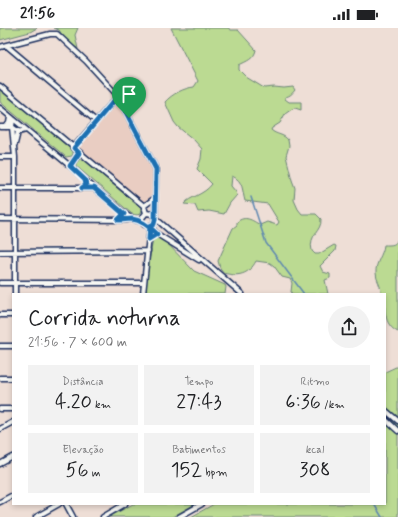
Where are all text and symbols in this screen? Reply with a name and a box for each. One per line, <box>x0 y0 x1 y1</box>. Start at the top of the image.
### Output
text: 21:56 <box>20 4 55 24</box>
pin <box>112 77 146 118</box>
icon: arrive <box>118 83 140 105</box>
text: Corrida noturna <box>28 305 181 333</box>
button: share <box>328 306 370 348</box>
text: 21:56 · 7 × 600 m <box>28 334 127 351</box>
text: Distância <box>62 375 104 389</box>
text: Tempo <box>184 375 214 389</box>
text: Ritmo <box>300 375 330 389</box>
text: 4.20 <box>55 389 92 416</box>
text: 27:43 <box>176 389 222 416</box>
text: 6:36 <box>285 389 321 416</box>
text: km <box>92 398 111 412</box>
text: /km <box>321 398 345 412</box>
text: Elevação <box>62 443 104 457</box>
text: Batimentos <box>172 443 226 457</box>
text: kcal <box>306 443 324 457</box>
text: 56 <box>66 457 89 484</box>
text: 152 <box>171 457 202 484</box>
text: 308 <box>299 457 331 484</box>
text: m <box>89 466 100 480</box>
text: bpm <box>202 466 227 480</box>

